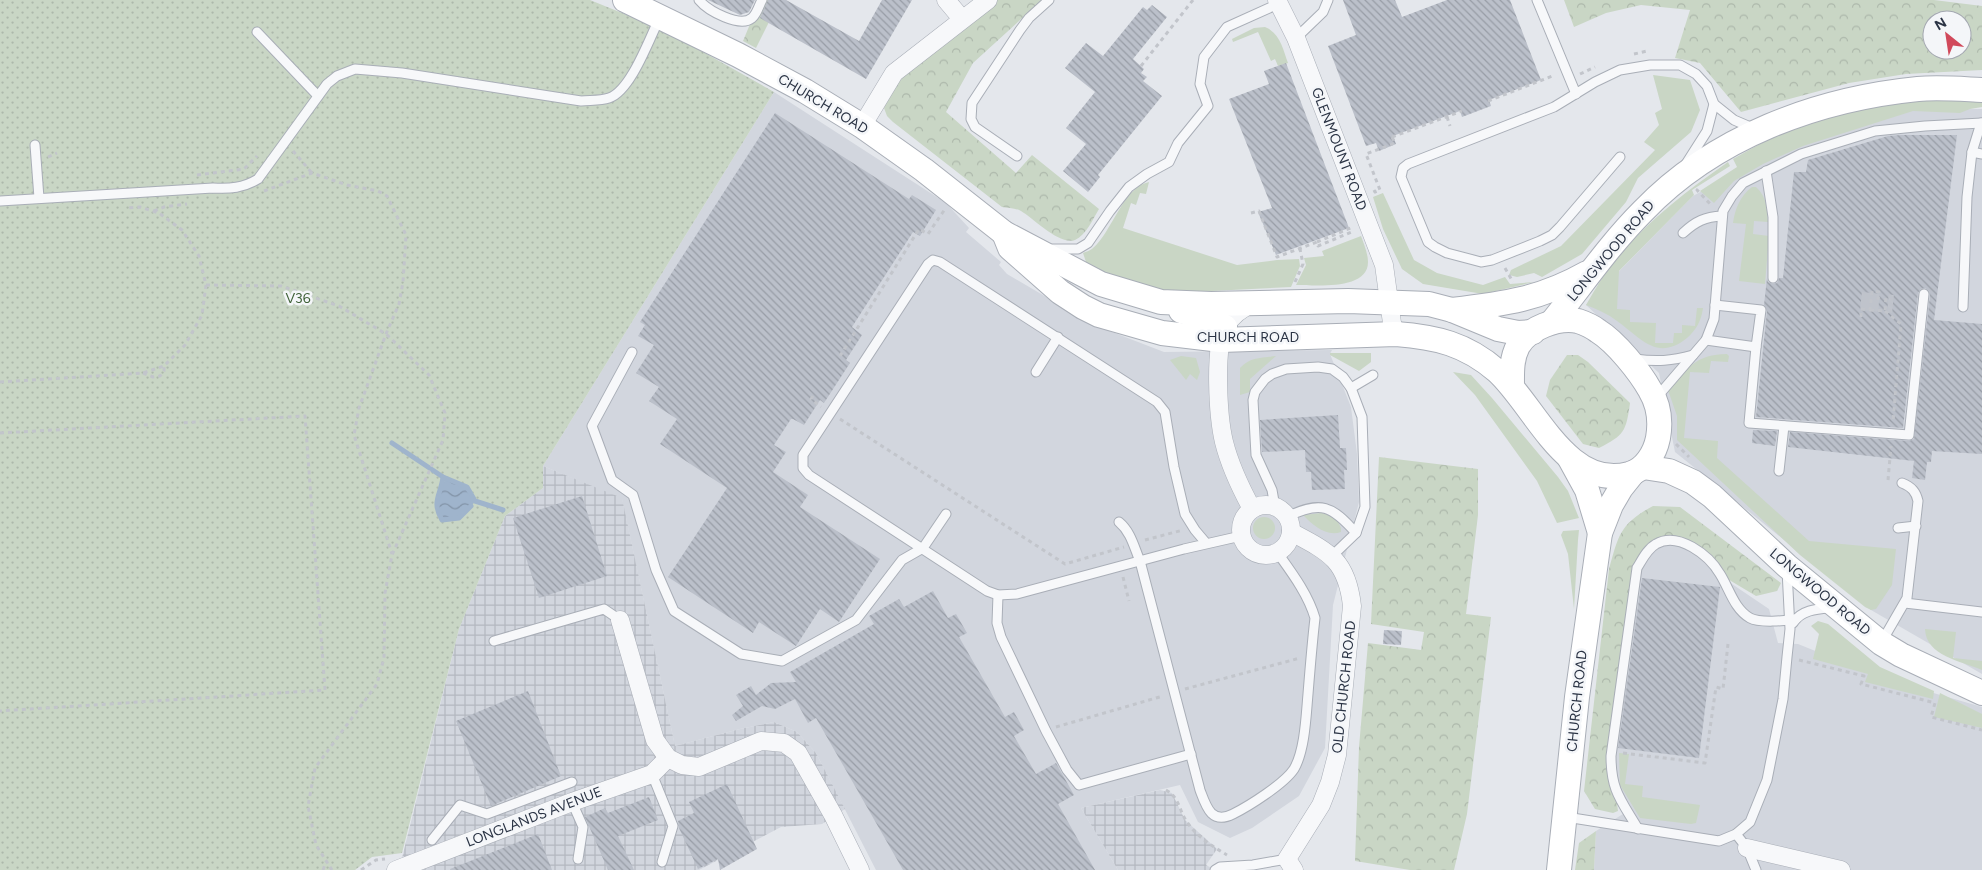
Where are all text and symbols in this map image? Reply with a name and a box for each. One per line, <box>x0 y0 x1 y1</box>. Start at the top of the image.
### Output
north arrow <box>1922 10 1972 60</box>
text: N <box>1932 14 1950 34</box>
street label: CHURCH ROAD <box>775 70 871 138</box>
street label: GLENMOUNT ROAD <box>1308 85 1370 213</box>
street label: LONGWOOD ROAD <box>1564 197 1658 305</box>
park label: V36 <box>285 290 311 307</box>
street label: CHURCH ROAD <box>1197 329 1299 346</box>
street label: LONGWOOD ROAD <box>1766 545 1874 639</box>
street label: OLD CHURCH ROAD <box>1329 620 1359 754</box>
street label: CHURCH ROAD <box>1563 649 1591 753</box>
street label: LONGLANDS AVENUE <box>463 783 605 851</box>

